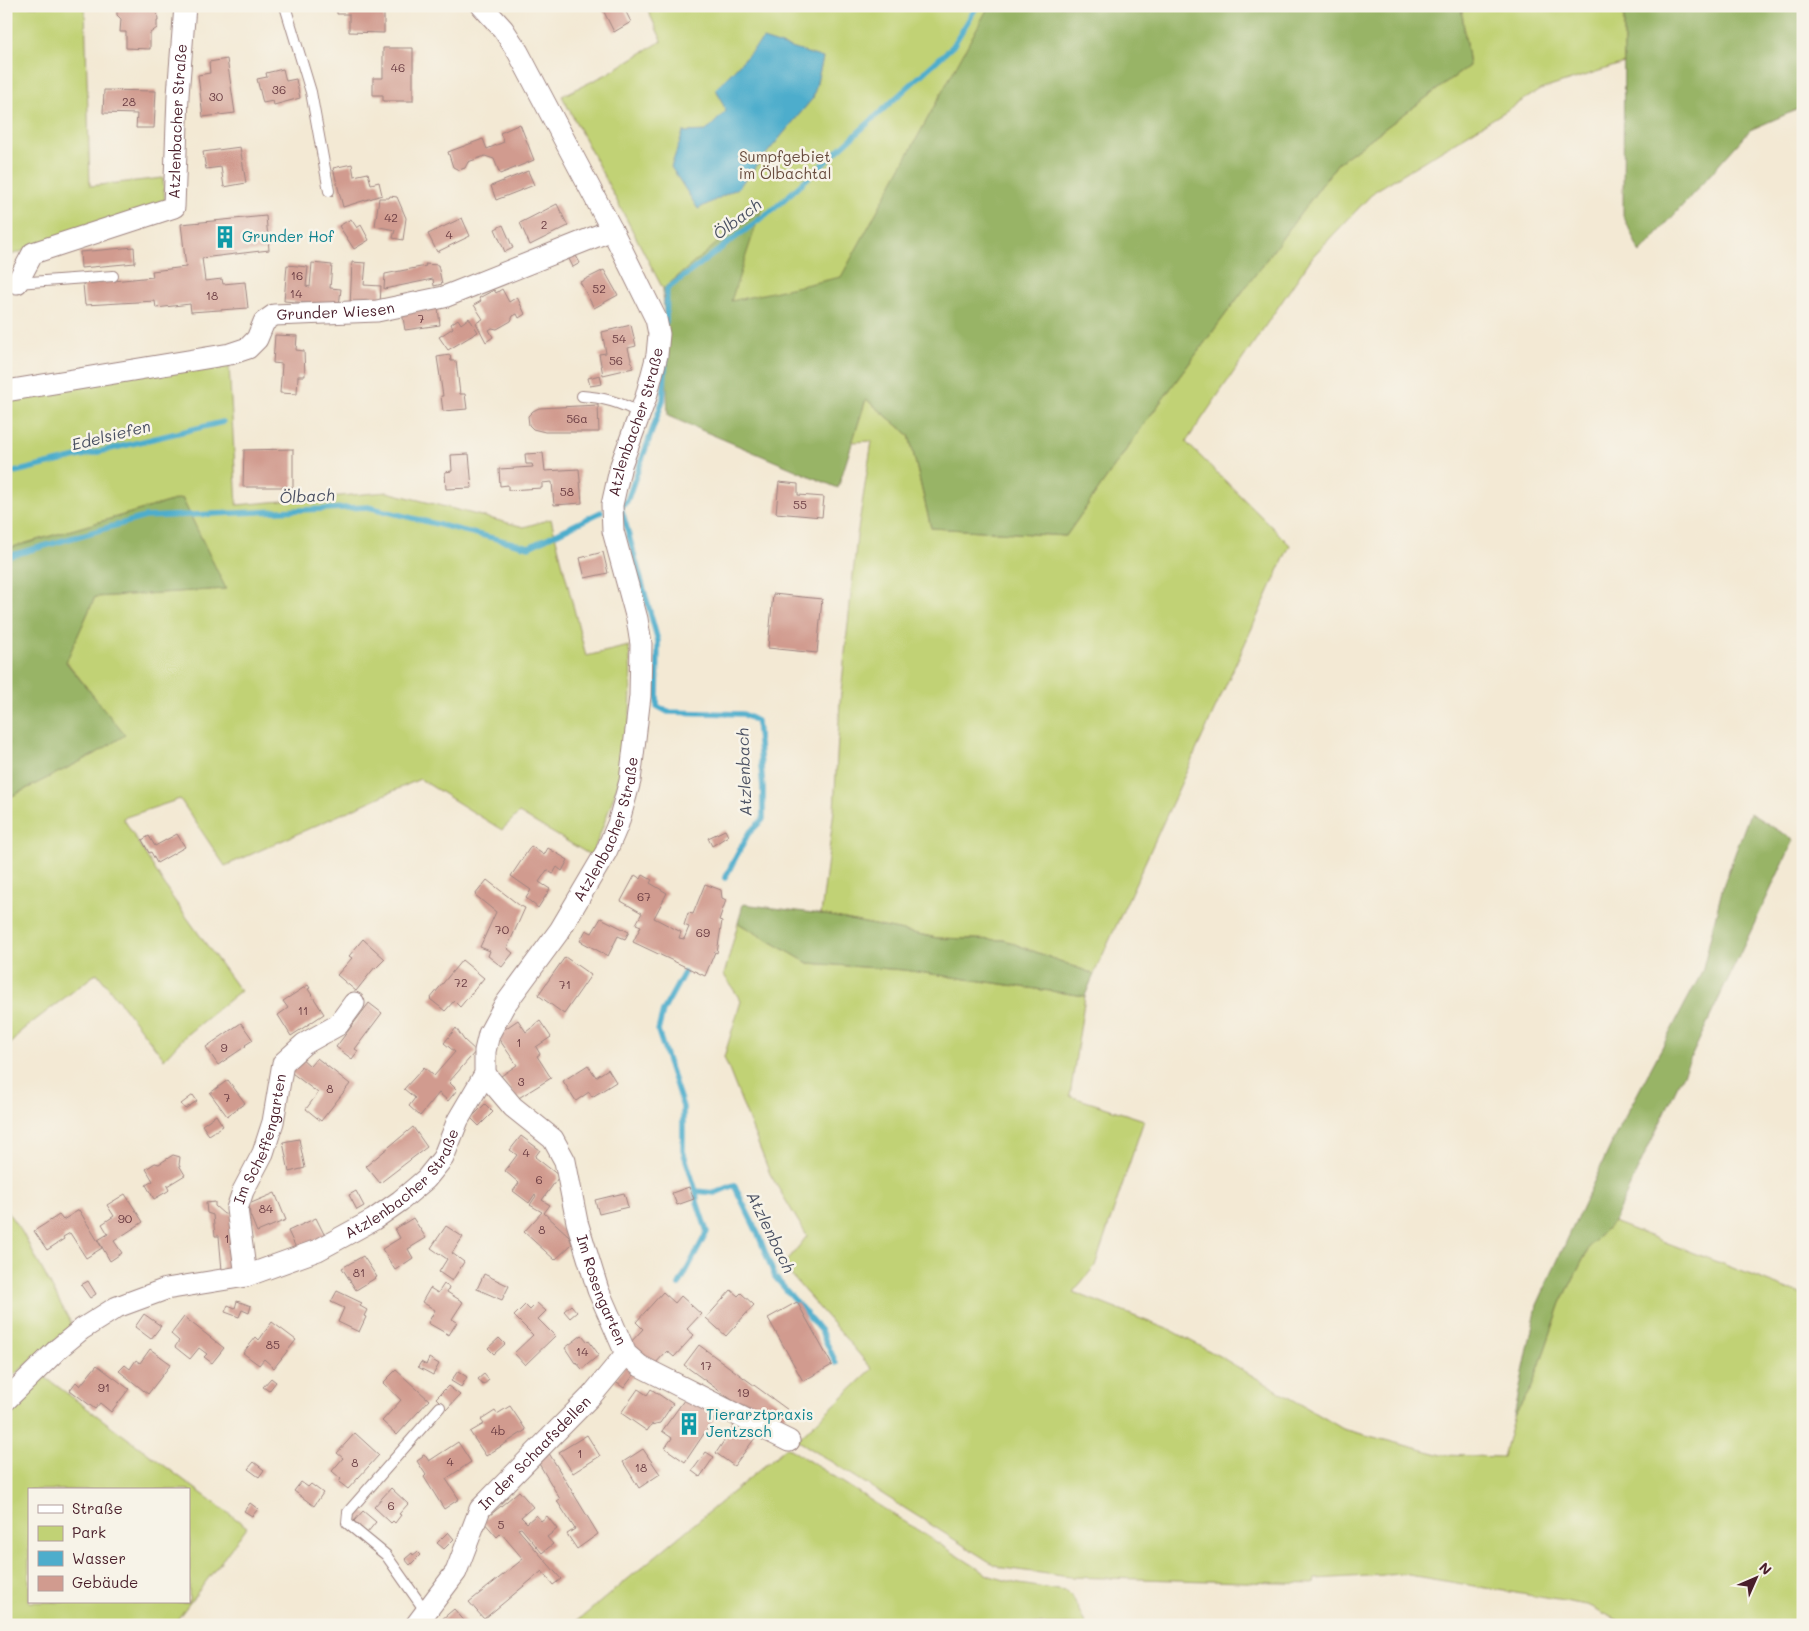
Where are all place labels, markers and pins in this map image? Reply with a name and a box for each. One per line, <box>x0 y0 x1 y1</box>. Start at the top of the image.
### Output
building icon: Grunder Hof <box>212 224 238 250</box>
place label: Grunder Hof <box>242 226 335 246</box>
place label: Tierarztpraxis Jentzsch <box>706 1404 813 1441</box>
building icon: Tierarztpraxis Jentzsch <box>676 1411 702 1437</box>

